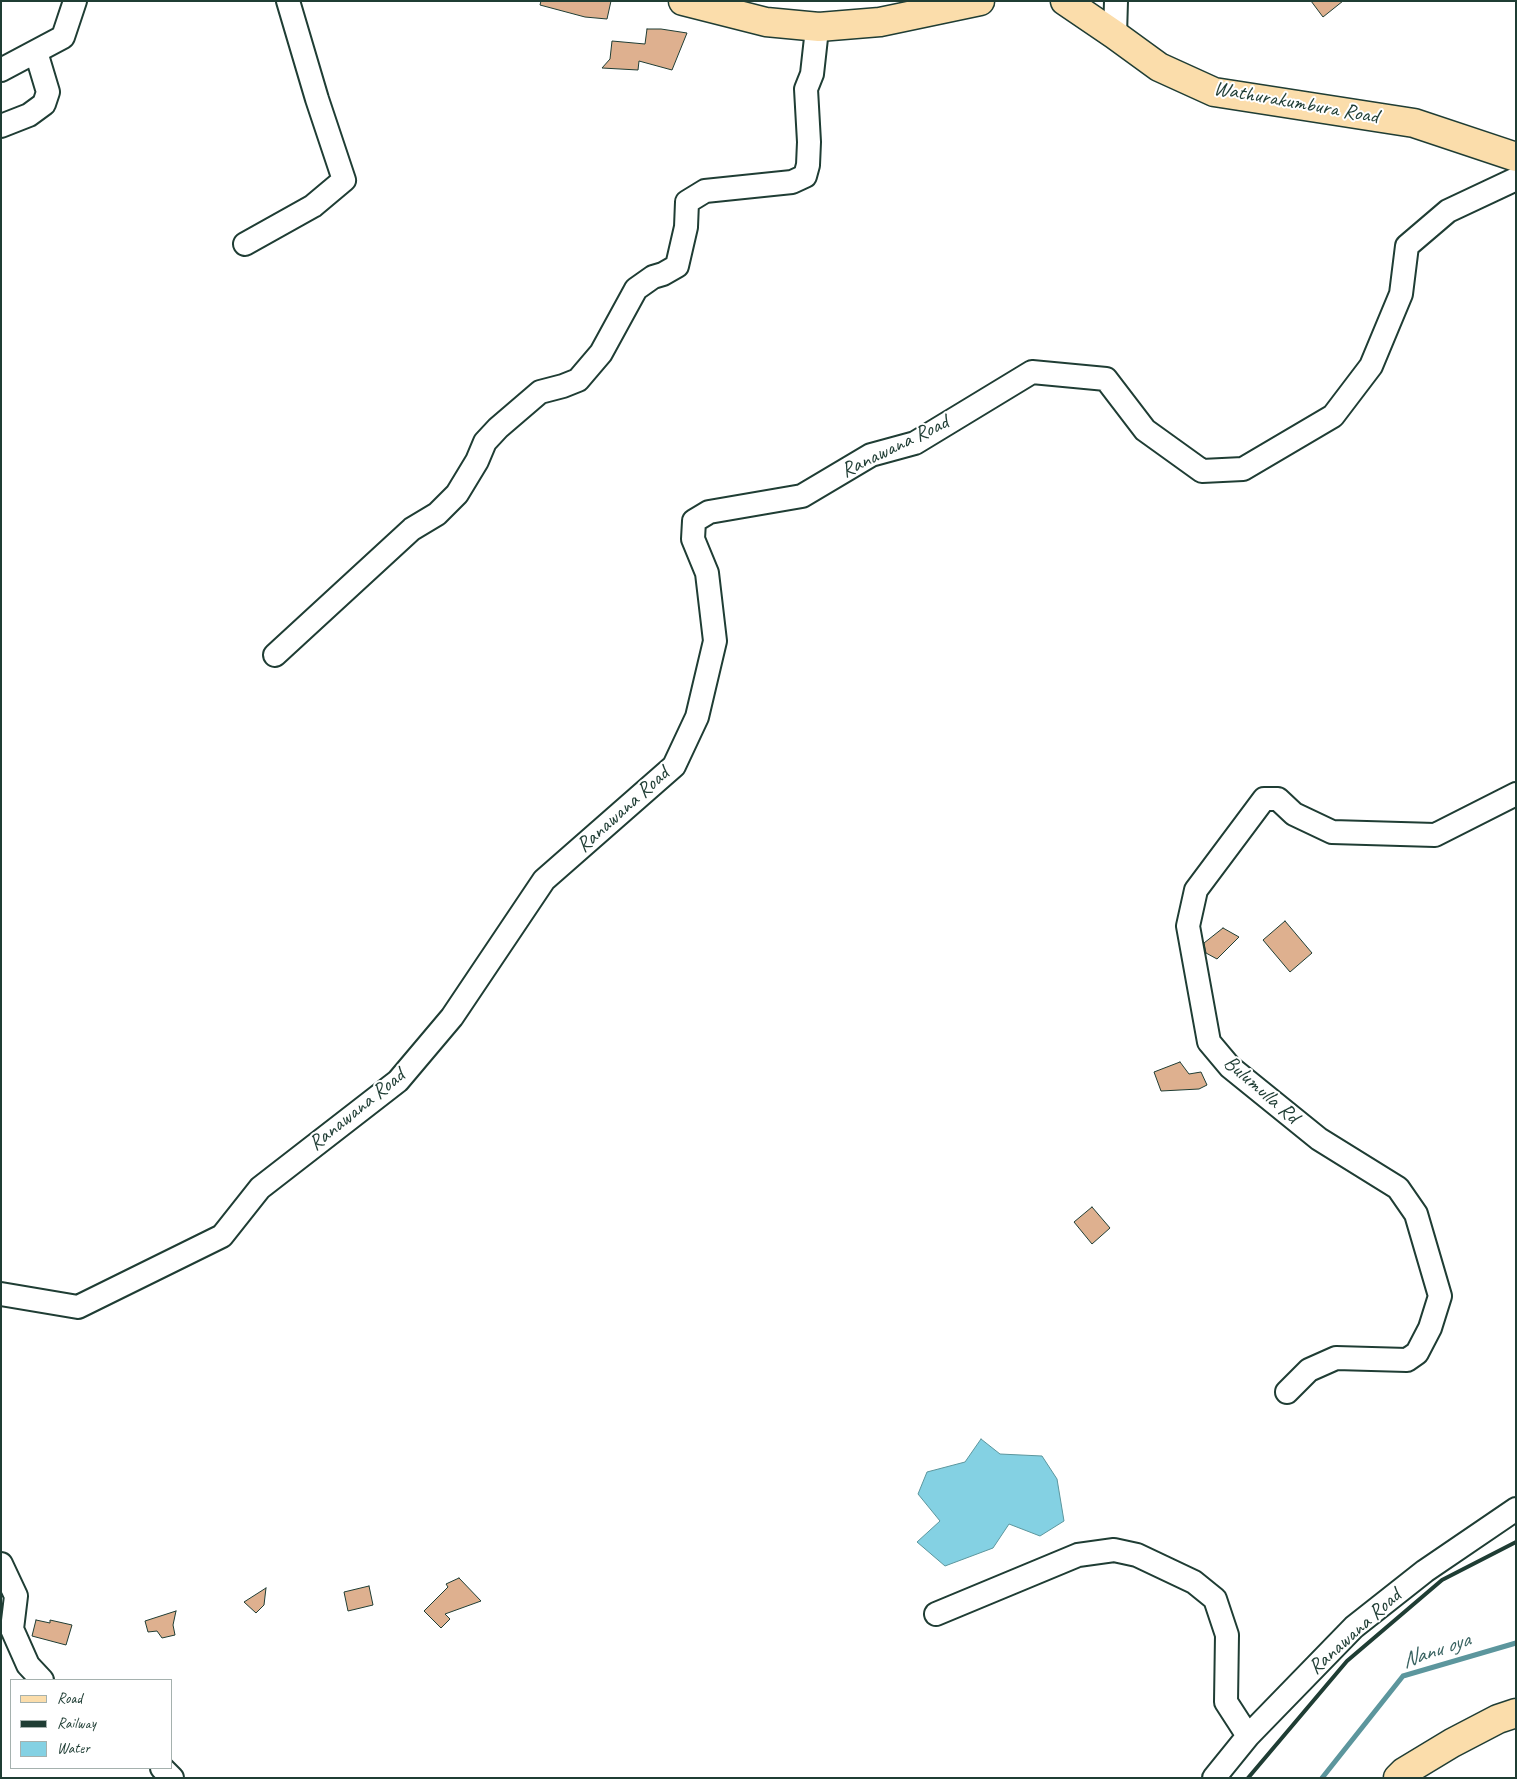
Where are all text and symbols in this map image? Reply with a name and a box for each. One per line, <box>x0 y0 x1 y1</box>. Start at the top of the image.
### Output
street label: Wathurakumbura Road <box>1212 76 1380 130</box>
street label: Ranawana Road <box>837 410 953 484</box>
street label: Ranawana Road <box>571 762 675 858</box>
street label: Bulumulla Rd <box>1218 1050 1304 1130</box>
street label: Ranawana Road <box>304 1064 410 1156</box>
street label: Ranawana Road <box>1303 1584 1407 1680</box>
water label: Nanu oya <box>1399 1627 1473 1675</box>
legend <box>10 1679 172 1769</box>
text: Road <box>57 1689 82 1708</box>
text: Railway <box>57 1714 96 1733</box>
text: Water <box>57 1739 90 1758</box>

